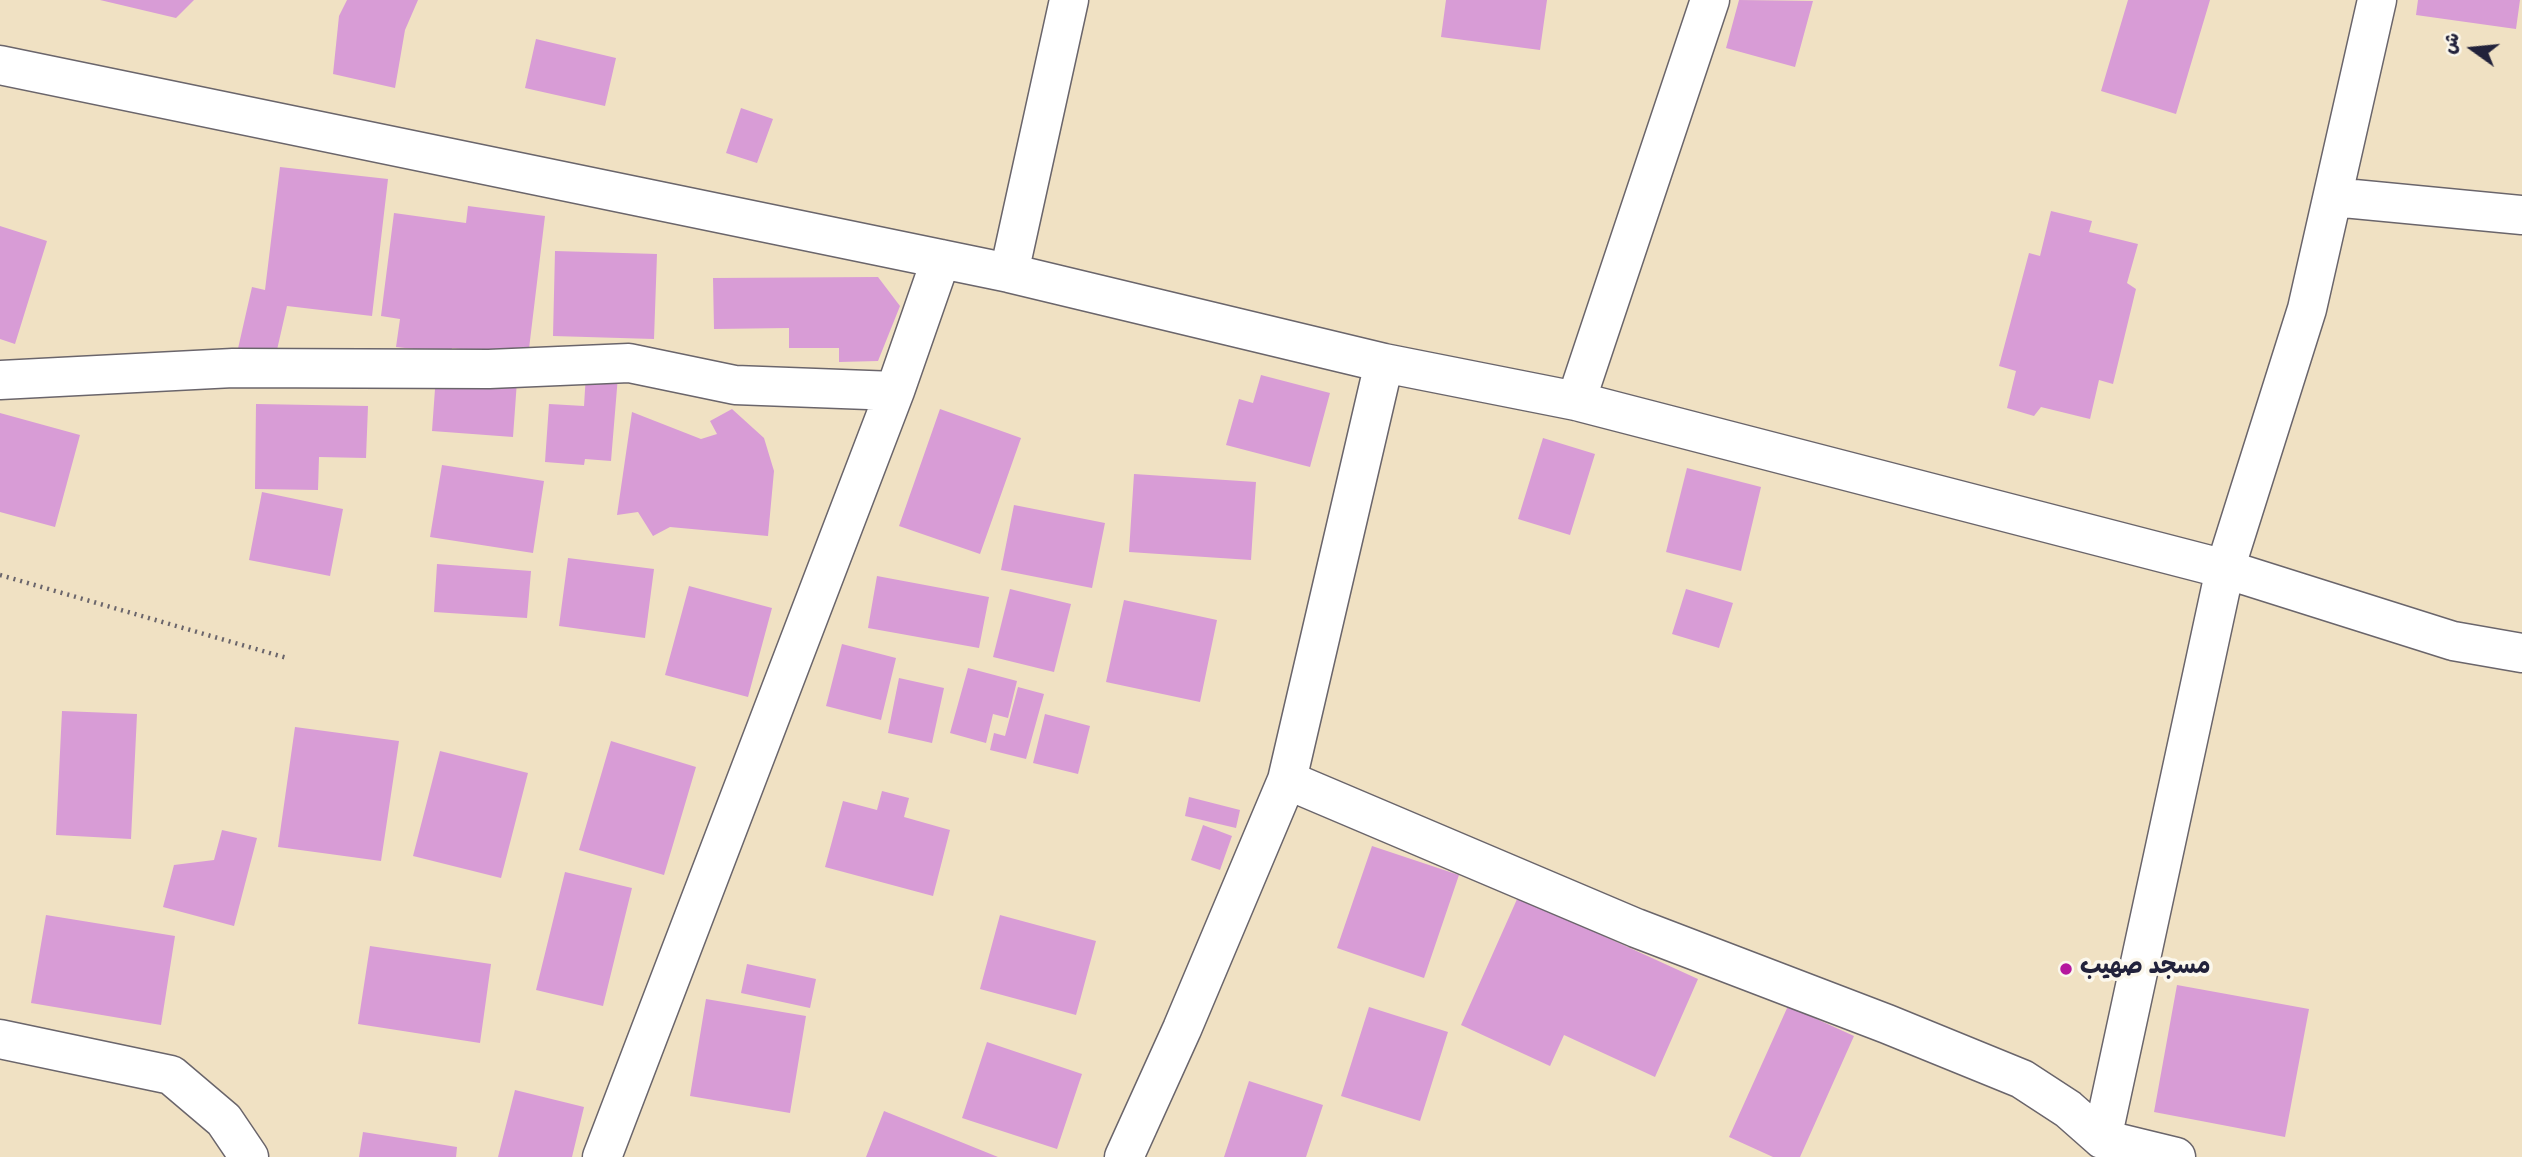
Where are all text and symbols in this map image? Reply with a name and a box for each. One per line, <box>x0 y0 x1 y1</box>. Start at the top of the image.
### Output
north arrow <box>2438 14 2508 84</box>
text: ش <box>2436 30 2468 57</box>
place label: مسجد صهيب <box>2080 955 2210 983</box>
marker: مسجد صهيب <box>2058 961 2074 977</box>

